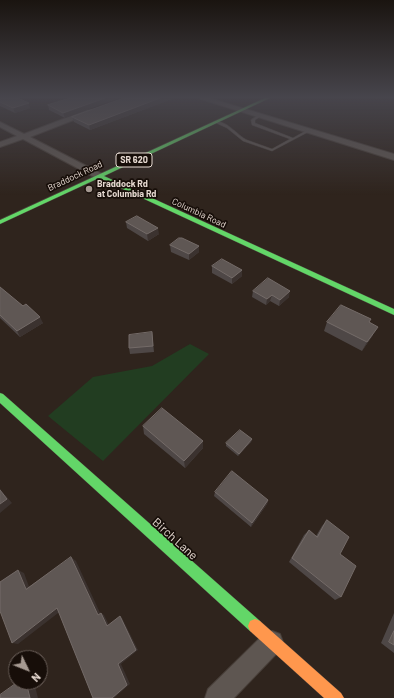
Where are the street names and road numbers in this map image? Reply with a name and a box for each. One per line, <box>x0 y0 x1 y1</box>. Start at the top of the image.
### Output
road number: SR 620 <box>116 153 152 167</box>
street label: Braddock Road <box>46 159 104 193</box>
street label: Columbia Road <box>170 196 228 230</box>
street label: Birch Lane <box>149 515 201 563</box>

